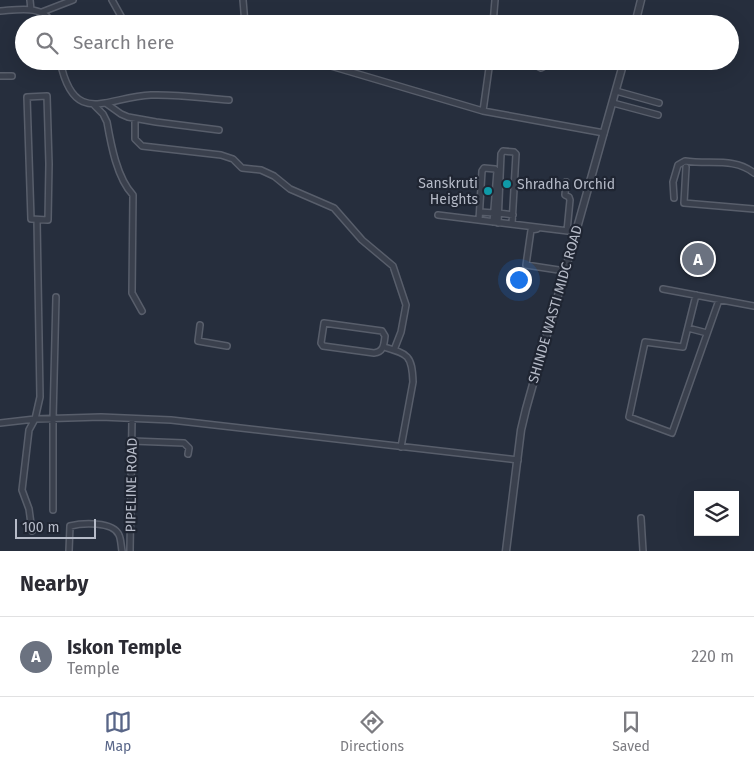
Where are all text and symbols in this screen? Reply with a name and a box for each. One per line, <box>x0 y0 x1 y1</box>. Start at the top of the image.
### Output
search box <box>15 15 739 70</box>
icon: search <box>33 29 61 57</box>
text: Search here <box>73 31 174 54</box>
place label: Sanskruti Heights <box>418 175 478 208</box>
place label: Shradha Orchid <box>517 176 615 193</box>
marker: Shradha Orchid <box>501 178 513 190</box>
marker: Sanskruti Heights <box>482 185 494 197</box>
street label: SHINDE WASTI MIDC ROAD <box>525 223 586 385</box>
pin: A <box>682 240 714 278</box>
your location <box>506 267 532 293</box>
street label: PIPELINE ROAD <box>122 438 141 532</box>
map controls <box>694 491 739 536</box>
button: layers <box>694 491 739 536</box>
scale bar <box>15 516 96 539</box>
text: 100 m <box>22 519 59 536</box>
text: Nearby <box>20 571 88 597</box>
text: Iskon Temple <box>67 636 182 659</box>
text: A <box>31 647 41 666</box>
text: 220 m <box>691 647 734 666</box>
text: Temple <box>67 659 120 678</box>
tab: Map <box>104 708 132 755</box>
tab: Directions <box>340 708 404 755</box>
tab: Saved <box>612 708 650 755</box>

